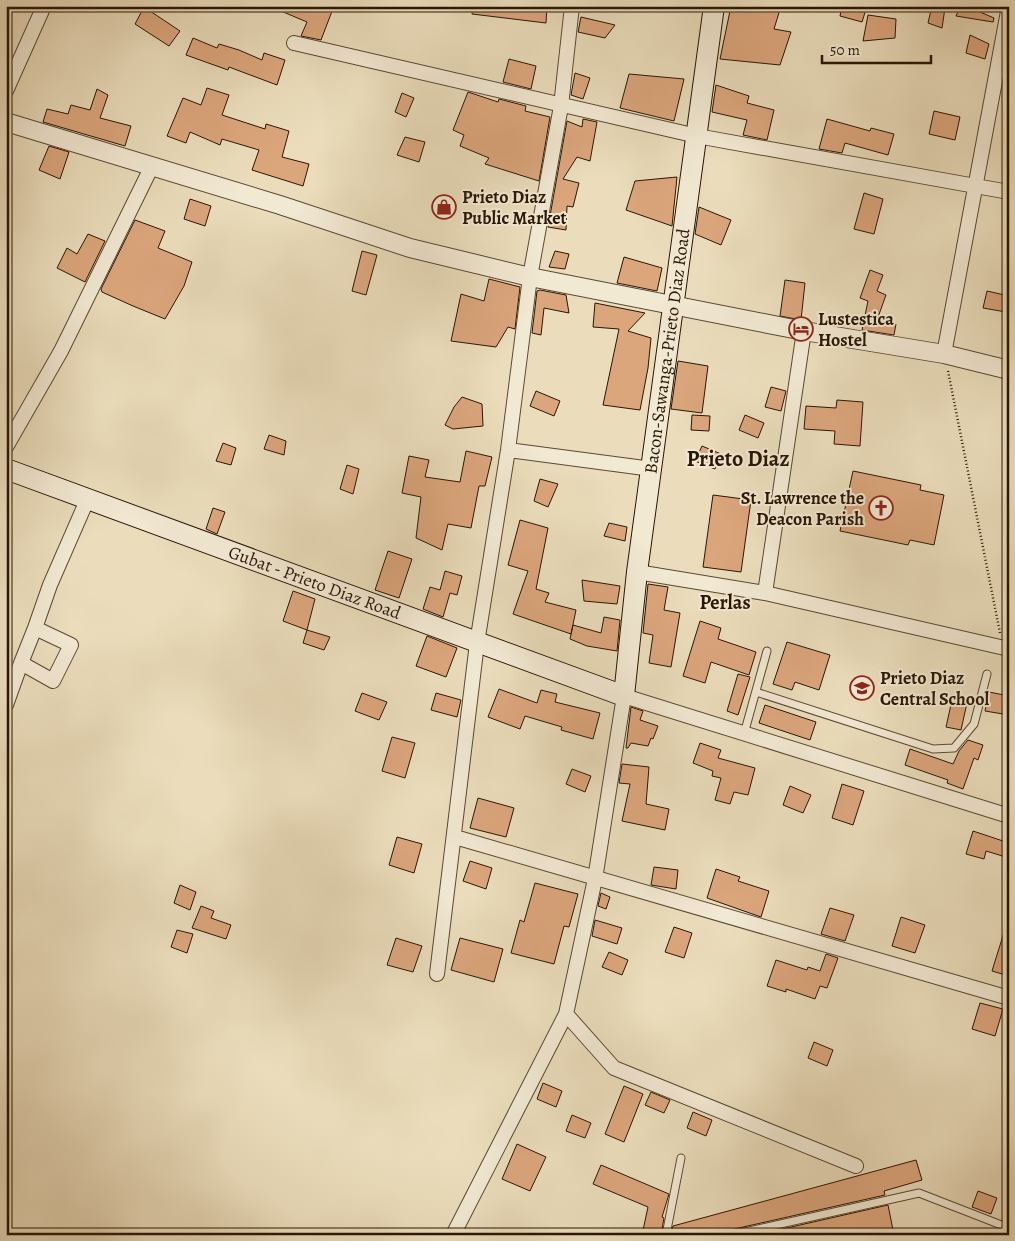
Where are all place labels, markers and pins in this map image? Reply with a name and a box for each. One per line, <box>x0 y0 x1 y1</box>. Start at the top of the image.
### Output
place label: Prieto Diaz Public Market <box>462 185 567 230</box>
shop icon: Prieto Diaz Public Market <box>431 194 457 220</box>
place label: Lustestica Hostel <box>818 307 894 352</box>
hotel icon: Lustestica Hostel <box>788 316 814 342</box>
place label: St. Lawrence the Deacon Parish <box>741 486 864 531</box>
church icon: St. Lawrence the Deacon Parish <box>868 495 894 521</box>
place label: Prieto Diaz Central School <box>880 666 989 711</box>
school or university icon: Prieto Diaz Central School <box>849 675 875 701</box>

